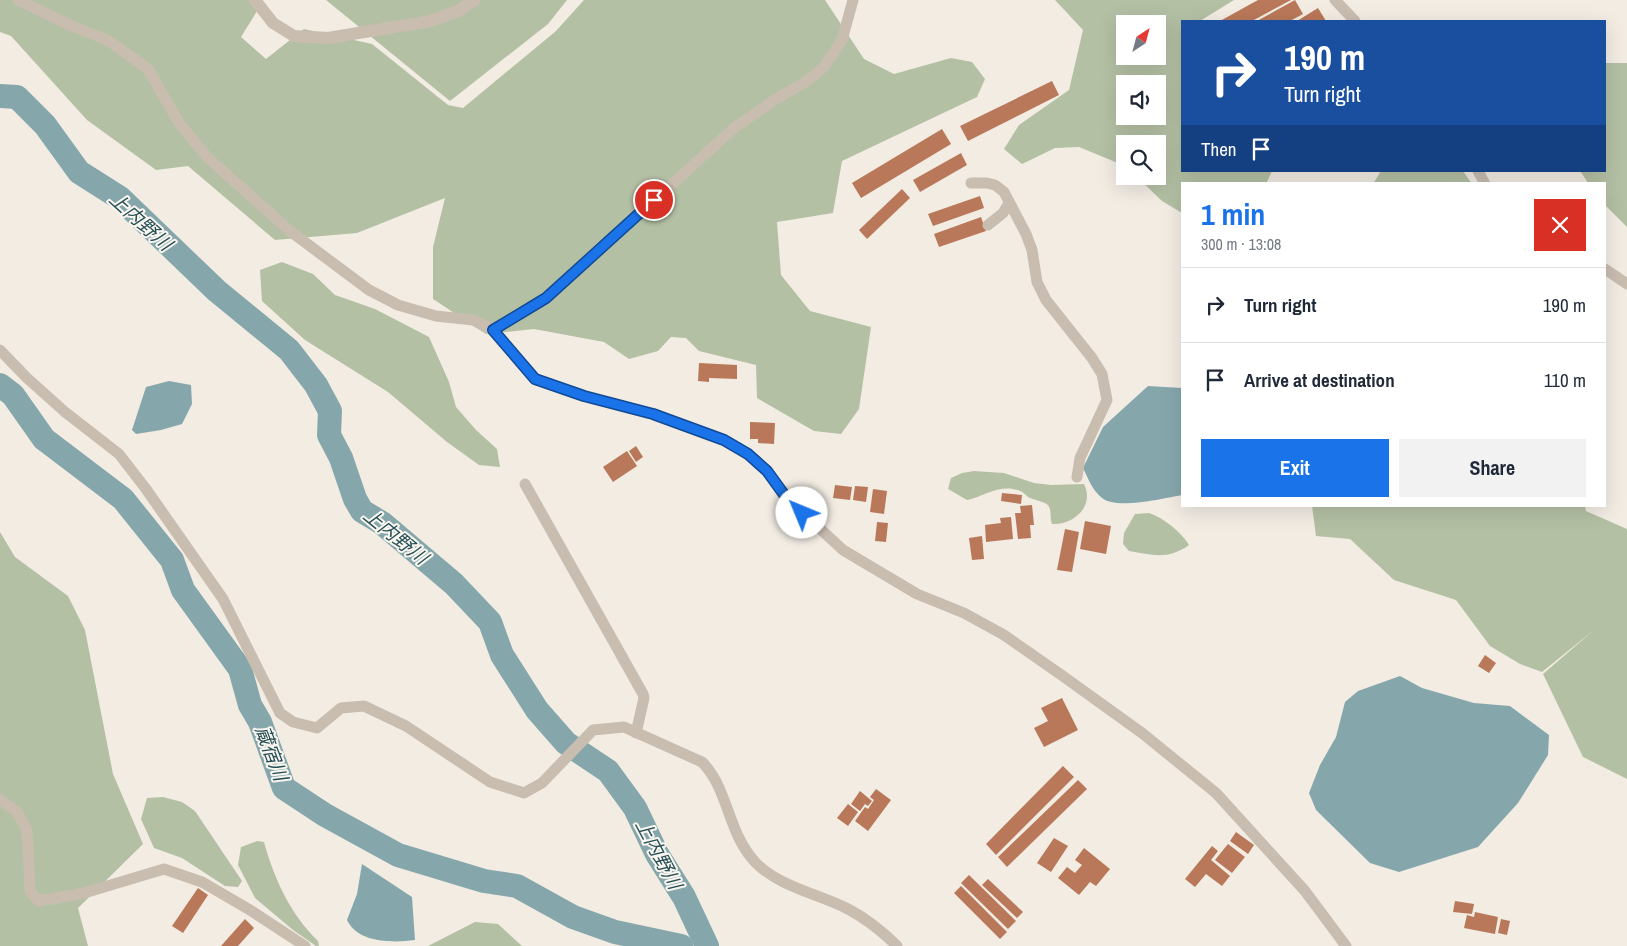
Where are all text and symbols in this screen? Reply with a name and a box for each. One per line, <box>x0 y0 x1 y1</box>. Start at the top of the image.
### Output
north arrow <box>1116 15 1166 65</box>
map controls <box>1116 15 1166 185</box>
text: 190 m <box>1284 34 1365 81</box>
icon: right <box>1201 40 1266 105</box>
button: sound <box>1116 75 1166 125</box>
text: Turn right <box>1284 79 1361 109</box>
button: search <box>1116 135 1166 185</box>
icon: arrive <box>1247 135 1275 163</box>
text: Then <box>1201 136 1237 162</box>
pin <box>633 179 675 221</box>
water label: 上内野川 <box>104 186 179 257</box>
icon: arrive <box>640 186 668 214</box>
text: 1 min <box>1201 194 1265 234</box>
button: close <box>1534 199 1586 251</box>
text: 300 m · 13:08 <box>1201 233 1281 255</box>
icon: right <box>1201 291 1229 319</box>
text: Turn right <box>1244 292 1316 318</box>
text: 190 m <box>1543 292 1586 318</box>
icon: arrive <box>1201 366 1229 394</box>
text: Arrive at destination <box>1244 367 1395 393</box>
text: 110 m <box>1544 367 1586 393</box>
button: Exit <box>1201 439 1389 497</box>
button: Share <box>1399 439 1586 497</box>
position arrow <box>775 486 827 538</box>
water label: 上内野川 <box>358 502 435 571</box>
water label: 蔵宿川 <box>250 722 295 786</box>
water label: 上内野川 <box>630 814 689 895</box>

